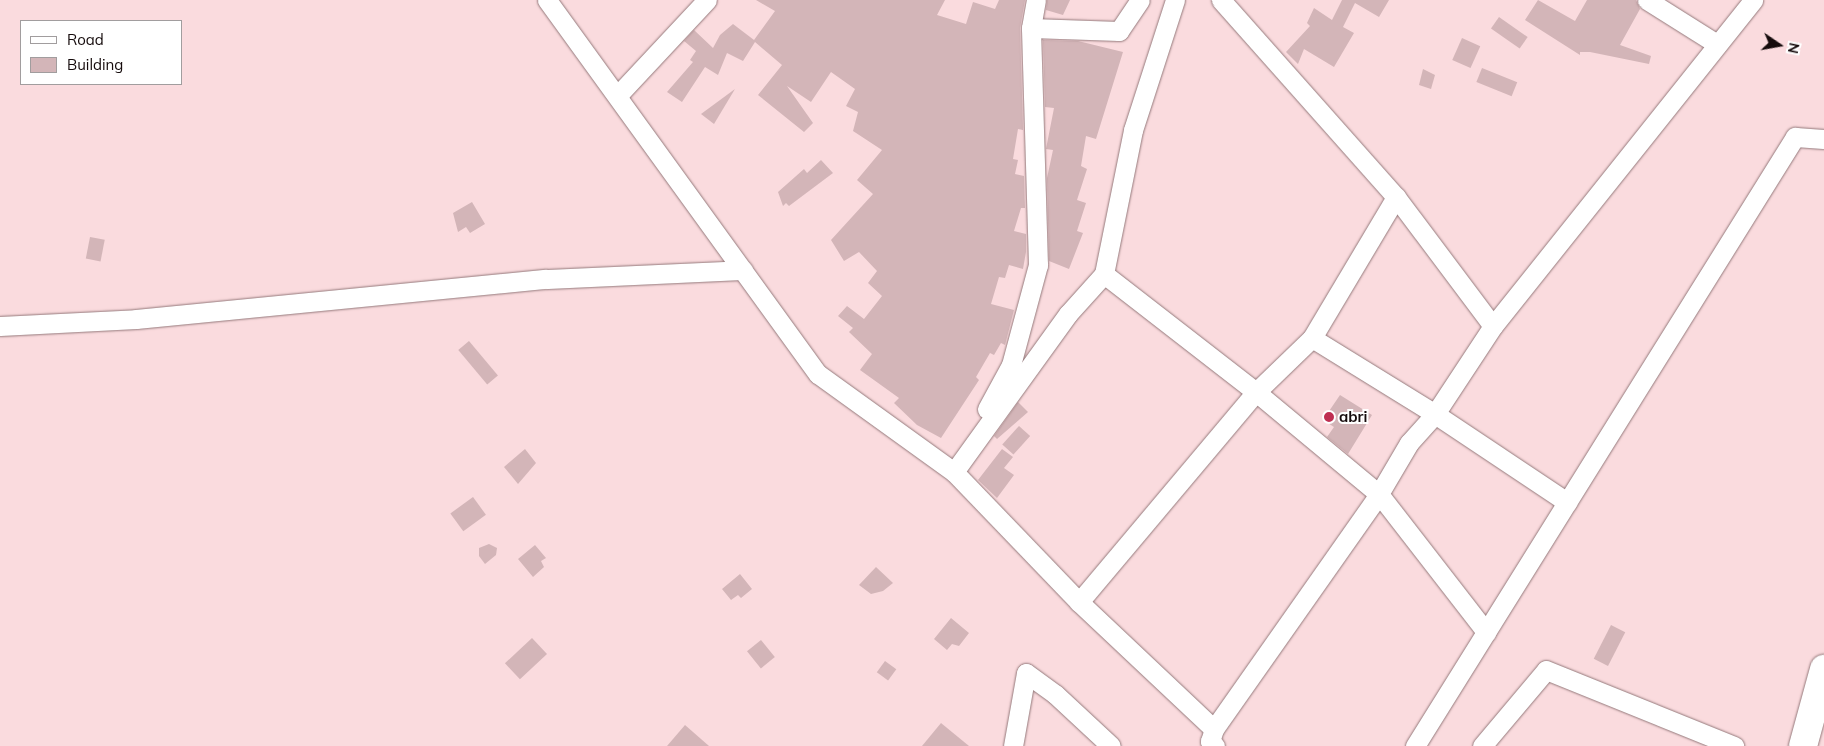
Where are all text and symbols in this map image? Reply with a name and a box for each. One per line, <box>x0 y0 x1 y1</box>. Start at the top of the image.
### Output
legend <box>20 20 182 85</box>
north arrow <box>1754 20 1804 70</box>
text: Road <box>67 30 104 49</box>
text: N <box>1784 41 1804 55</box>
text: Building <box>67 55 123 74</box>
place label: abri <box>1339 408 1367 426</box>
marker: abri <box>1323 411 1335 423</box>

